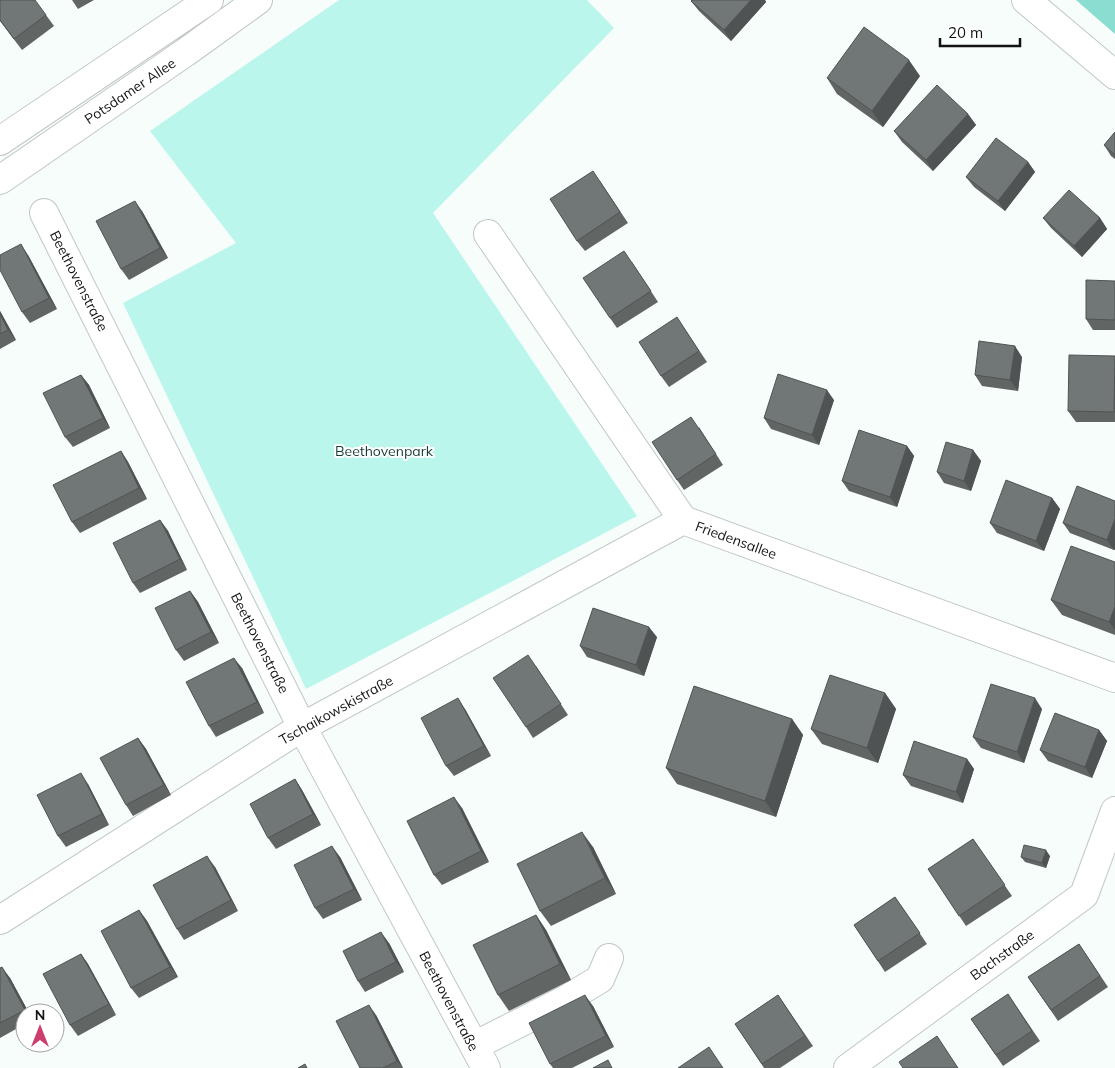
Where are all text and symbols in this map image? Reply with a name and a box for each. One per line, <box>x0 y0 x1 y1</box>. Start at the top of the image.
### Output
scale bar <box>940 15 1020 47</box>
text: 20 m <box>948 23 983 42</box>
street label: Potsdamer Allee <box>81 54 179 128</box>
street label: Beethovenstraße <box>46 228 112 334</box>
park label: Beethovenpark <box>335 442 434 460</box>
street label: Friedensallee <box>693 517 779 563</box>
street label: Beethovenstraße <box>227 590 293 696</box>
street label: Tschaikowskistraße <box>276 671 396 749</box>
street label: Bachstraße <box>966 926 1038 984</box>
street label: Beethovenstraße <box>415 948 483 1054</box>
north arrow <box>15 1003 65 1053</box>
text: N <box>35 1006 45 1024</box>

